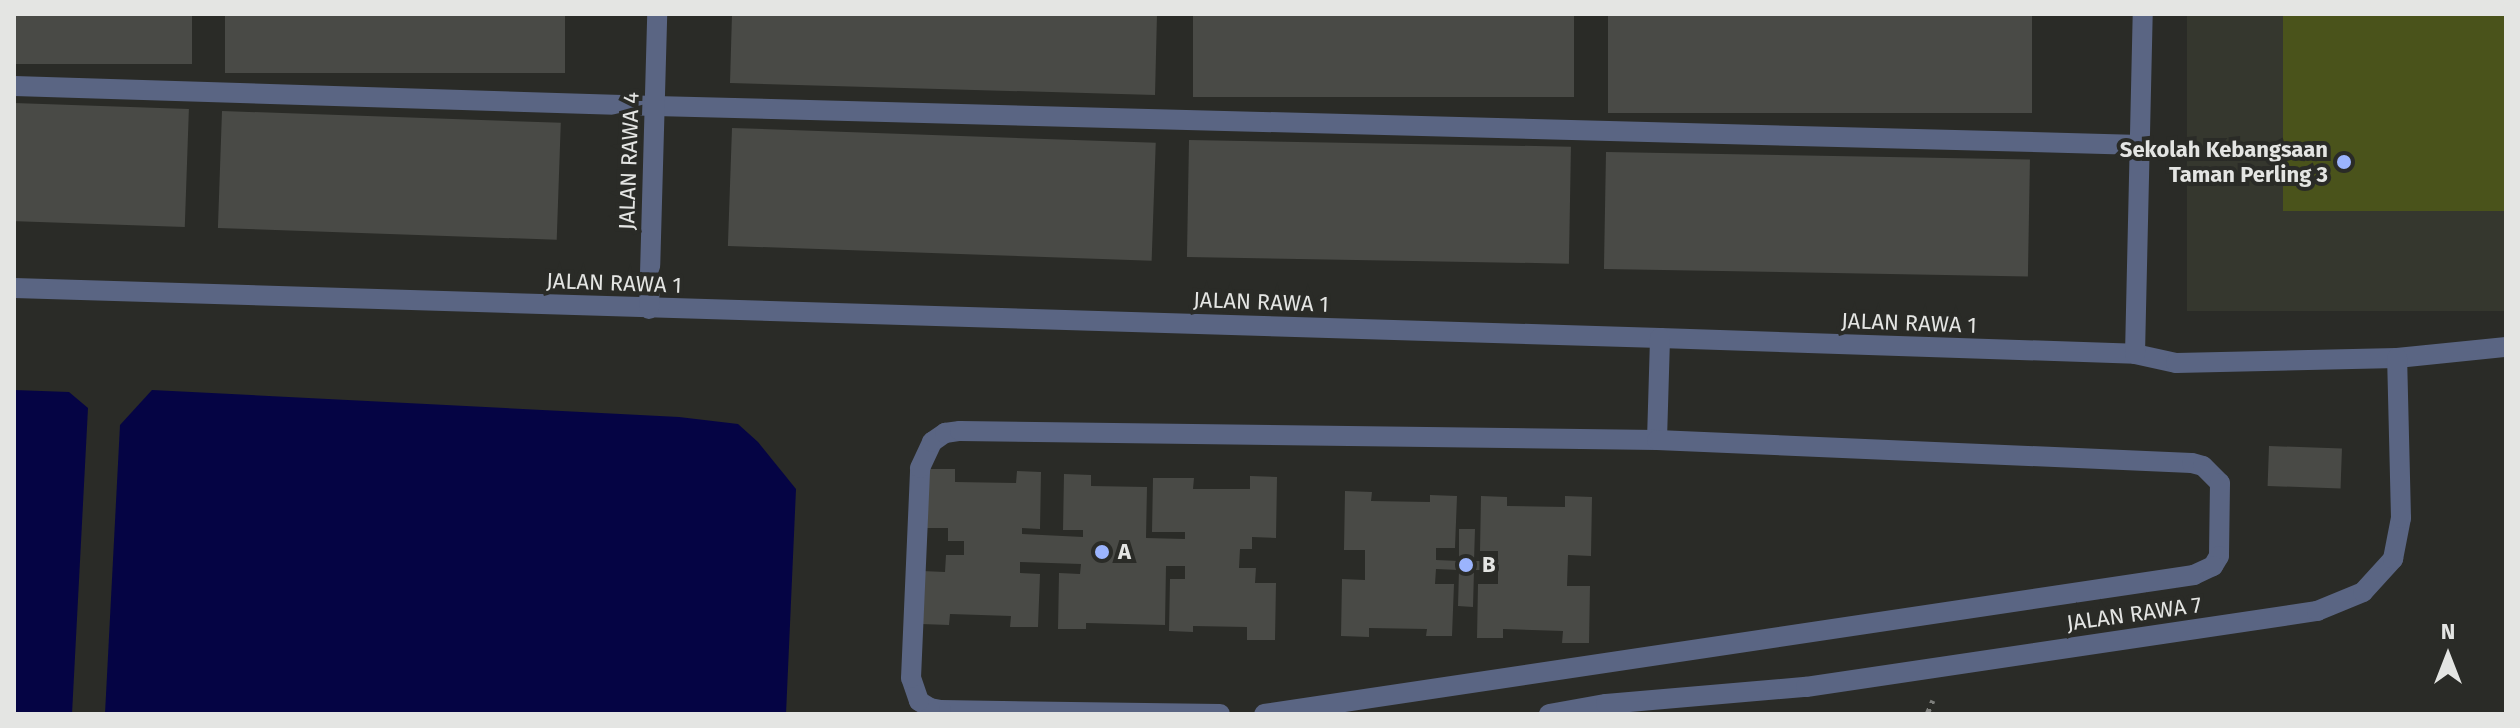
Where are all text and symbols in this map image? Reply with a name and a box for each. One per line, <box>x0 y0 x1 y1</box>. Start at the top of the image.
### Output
street label: JALAN RAWA 4 <box>613 92 645 230</box>
place label: Sekolah Kebangsaan Taman Perling 3 <box>2120 136 2328 188</box>
marker: Sekolah Kebangsaan Taman Perling 3 <box>2335 153 2353 171</box>
street label: JALAN RAWA 1 <box>546 267 682 299</box>
street label: JALAN RAWA 1 <box>1193 286 1329 318</box>
street label: JALAN RAWA 1 <box>1841 307 1977 339</box>
place label: A <box>1118 539 1131 565</box>
marker: A <box>1093 543 1111 561</box>
place label: B <box>1482 552 1496 578</box>
marker: B <box>1457 556 1475 574</box>
street label: JALAN RAWA 7 <box>2065 591 2203 637</box>
north arrow <box>2408 616 2488 696</box>
text: N <box>2441 618 2455 645</box>

